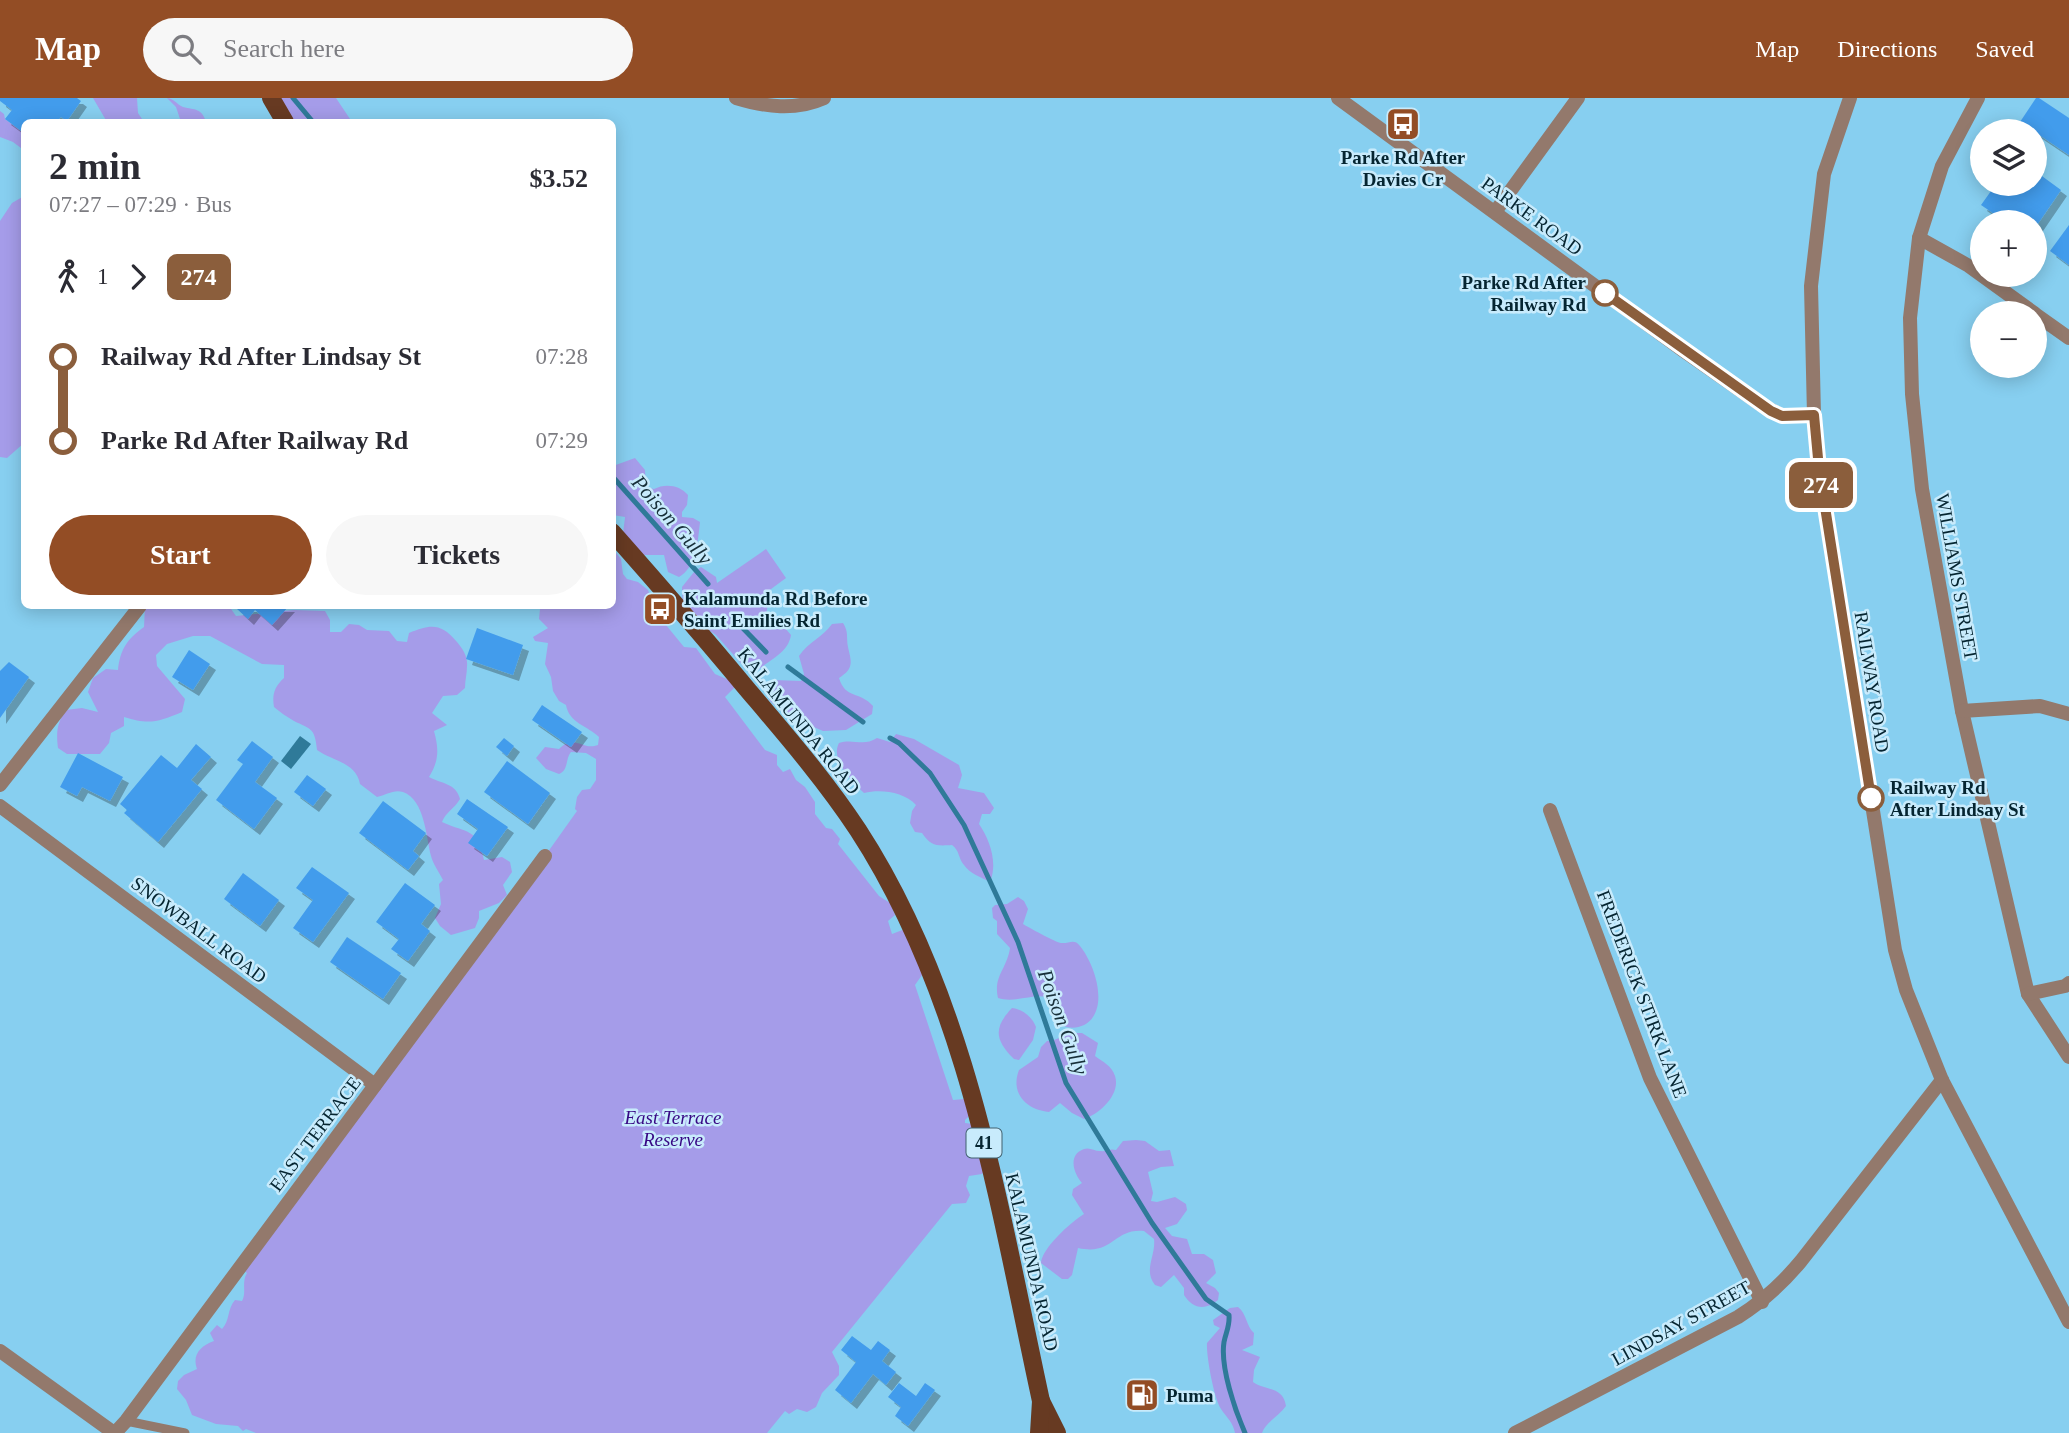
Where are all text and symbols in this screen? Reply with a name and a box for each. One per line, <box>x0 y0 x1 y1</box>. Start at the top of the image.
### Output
search box <box>143 18 633 81</box>
icon: search <box>167 30 205 68</box>
text: Map <box>35 31 101 67</box>
text: Search here <box>223 34 345 63</box>
text: Map <box>1755 36 1799 62</box>
text: Directions <box>1837 36 1937 62</box>
text: Saved <box>1975 36 2034 62</box>
bus stop icon: Parke Rd After Davies Cr <box>1384 105 1422 143</box>
map controls <box>1970 119 2047 378</box>
button: layers <box>1970 119 2047 196</box>
text: 2 min <box>49 145 141 187</box>
place label: Parke Rd After Davies Cr <box>1341 147 1466 190</box>
text: $3.52 <box>530 164 588 193</box>
street label: PARKE ROAD <box>1478 172 1586 260</box>
text: 07:27 – 07:29 · Bus <box>49 192 232 217</box>
button: + <box>1970 210 2047 287</box>
icon: walk <box>49 258 87 296</box>
icon: forward <box>119 258 157 296</box>
text: 1 <box>97 264 109 289</box>
text: 274 <box>181 264 217 290</box>
place label: Parke Rd After Railway Rd <box>1461 272 1587 315</box>
marker: Parke Rd After Railway Rd <box>1592 280 1618 306</box>
button: − <box>1970 301 2047 378</box>
text: Railway Rd After Lindsay St <box>101 342 421 371</box>
text: 07:28 <box>536 344 588 369</box>
text: Parke Rd After Railway Rd <box>101 426 408 455</box>
text: 07:29 <box>536 428 588 453</box>
line badge: 274 <box>1781 462 1861 508</box>
water label: Poison Gully <box>626 470 718 570</box>
text: 274 <box>1803 472 1839 498</box>
street label: WILLIAMS STREET <box>1932 492 1982 663</box>
button: Start <box>49 515 312 595</box>
button: Tickets <box>326 515 588 595</box>
place label: Kalamunda Rd Before Saint Emilies Rd <box>684 588 867 631</box>
bus stop icon: Kalamunda Rd Before Saint Emilies Rd <box>641 590 679 628</box>
street label: RAILWAY ROAD <box>1850 610 1894 754</box>
street label: KALAMUNDA ROAD <box>734 644 864 798</box>
place label: Railway Rd After Lindsay St <box>1890 777 2025 820</box>
marker: Railway Rd After Lindsay St <box>1858 785 1884 811</box>
street label: SNOWBALL ROAD <box>127 872 271 988</box>
street label: FREDERICK STIRK LANE <box>1593 887 1691 1101</box>
water label: Poison Gully <box>1033 965 1093 1079</box>
street label: EAST TERRACE <box>265 1073 365 1195</box>
park label: East Terrace Reserve <box>624 1107 721 1150</box>
road number: 41 <box>967 1128 1002 1158</box>
street label: KALAMUNDA ROAD <box>1001 1171 1063 1353</box>
street label: LINDSAY STREET <box>1608 1276 1754 1370</box>
fuel station icon: Puma <box>1123 1376 1161 1414</box>
place label: Puma <box>1166 1385 1214 1406</box>

